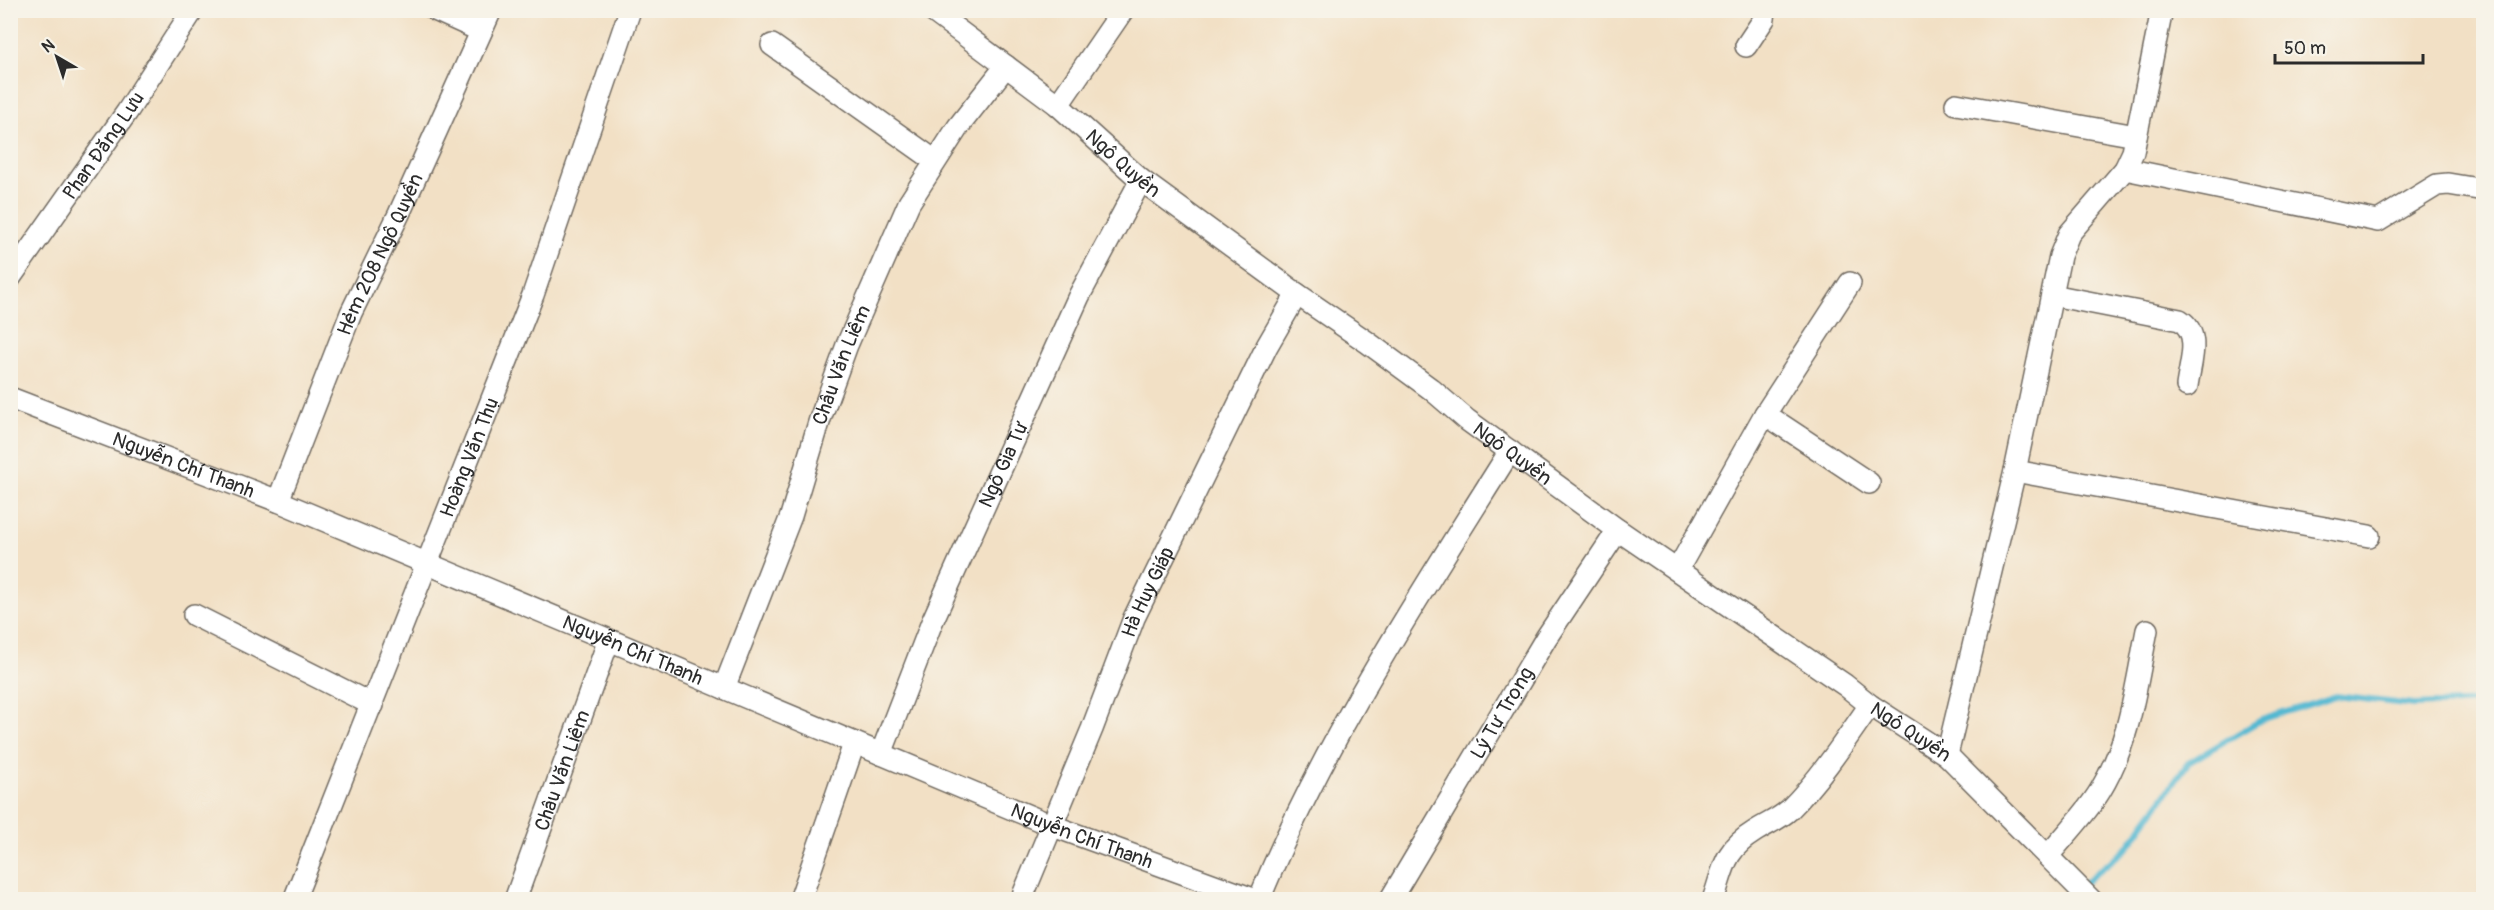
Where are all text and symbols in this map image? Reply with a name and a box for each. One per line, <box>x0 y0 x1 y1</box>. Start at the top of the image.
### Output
north arrow <box>27 27 87 87</box>
scale bar <box>2275 27 2424 65</box>
text: N <box>38 35 59 57</box>
text: 50 m <box>2284 37 2326 60</box>
street label: Phan Đăng Lưu <box>57 87 150 205</box>
street label: Ngô Quyền <box>1080 124 1165 203</box>
street label: Hẻm 208 Ngô Quyền <box>332 169 429 339</box>
street label: Châu Văn Liêm <box>807 301 876 428</box>
street label: Hoàng Văn Thụ <box>434 394 504 521</box>
street label: Ngô Gia Tự <box>973 417 1034 512</box>
street label: Ngô Quyền <box>1468 417 1557 491</box>
street label: Nguyễn Chí Thanh <box>109 427 258 504</box>
street label: Hà Huy Giáp <box>1116 543 1180 641</box>
street label: Nguyễn Chí Thanh <box>559 610 707 691</box>
street label: Lý Tự Trọng <box>1465 662 1539 764</box>
street label: Ngô Quyền <box>1865 697 1956 767</box>
street label: Châu Văn Liêm <box>529 706 596 834</box>
street label: Nguyễn Chí Thanh <box>1007 798 1156 874</box>

